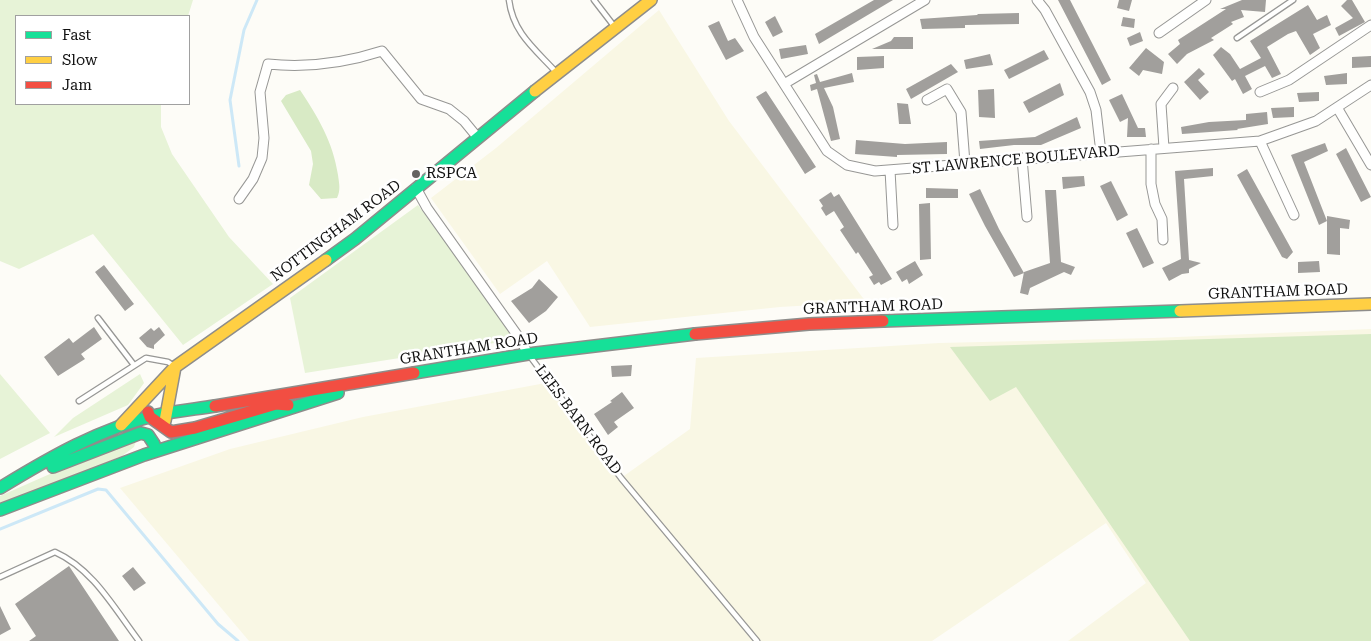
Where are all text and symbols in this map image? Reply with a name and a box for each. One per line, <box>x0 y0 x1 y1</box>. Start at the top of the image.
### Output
legend <box>15 15 190 105</box>
text: Fast <box>62 26 91 44</box>
text: Slow <box>62 51 97 69</box>
text: Jam <box>62 76 92 94</box>
street label: ST LAWRENCE BOULEVARD <box>911 142 1121 178</box>
place label: RSPCA <box>426 165 477 183</box>
marker: RSPCA <box>410 168 422 180</box>
street label: NOTTINGHAM ROAD <box>267 176 405 286</box>
street label: GRANTHAM ROAD <box>1208 281 1348 303</box>
street label: GRANTHAM ROAD <box>803 296 943 318</box>
street label: GRANTHAM ROAD <box>399 329 539 369</box>
street label: LEES BARN ROAD <box>531 362 625 478</box>

